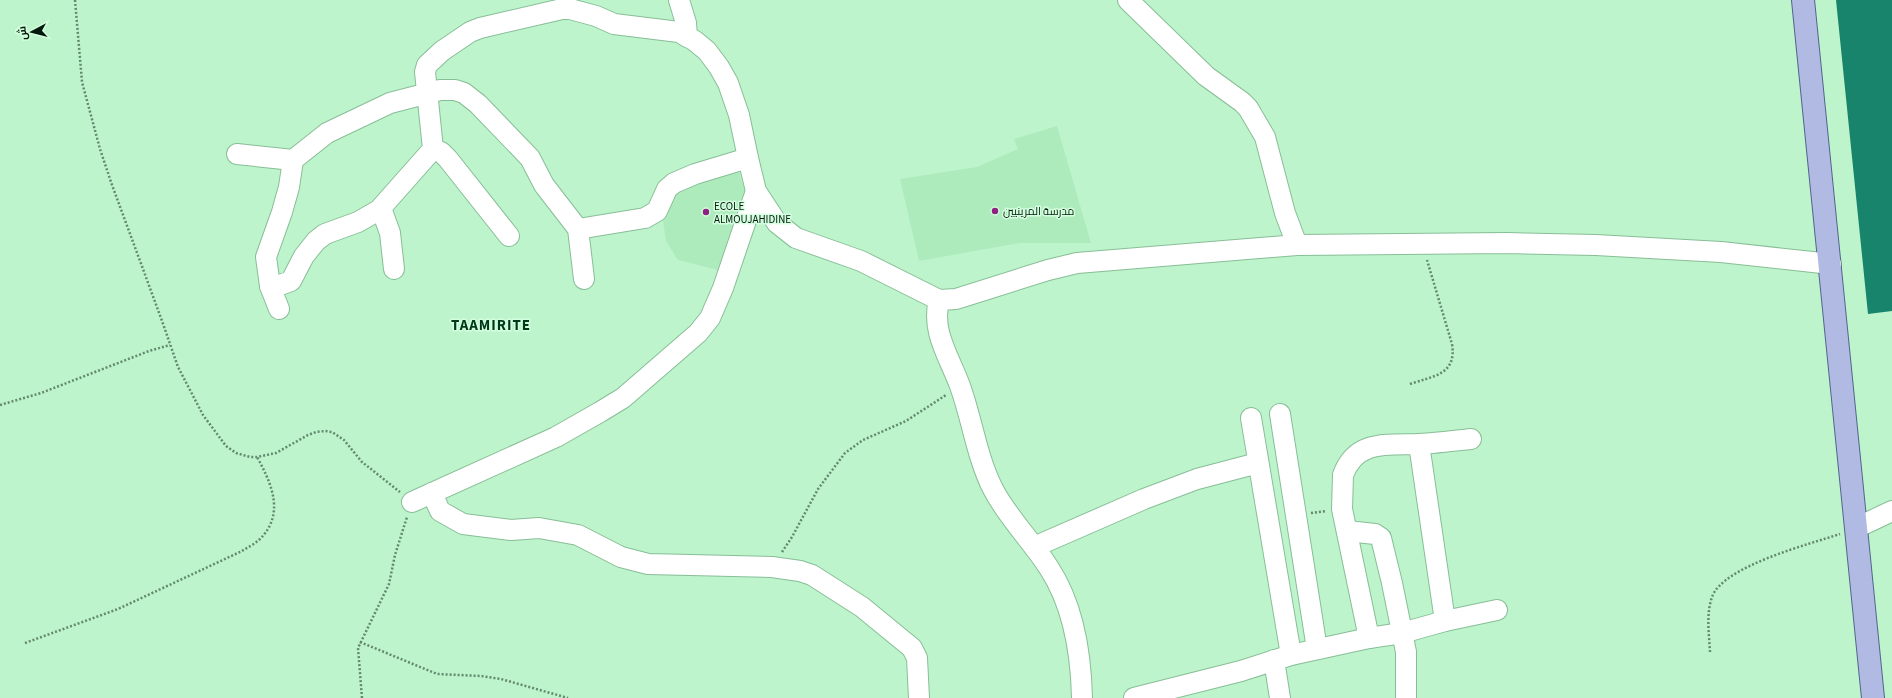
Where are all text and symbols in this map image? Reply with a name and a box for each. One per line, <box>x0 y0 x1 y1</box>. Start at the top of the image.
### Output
north arrow <box>12 12 52 52</box>
text: ش <box>14 25 31 41</box>
place label: ECOLE ALMOUJAHIDINE <box>714 199 791 227</box>
place label: مدرسة المرينيين <box>1003 204 1074 219</box>
marker: مدرسة المرينيين <box>990 206 1000 216</box>
marker: ECOLE ALMOUJAHIDINE <box>701 207 711 217</box>
district label: TAAMIRITE <box>451 315 531 336</box>

